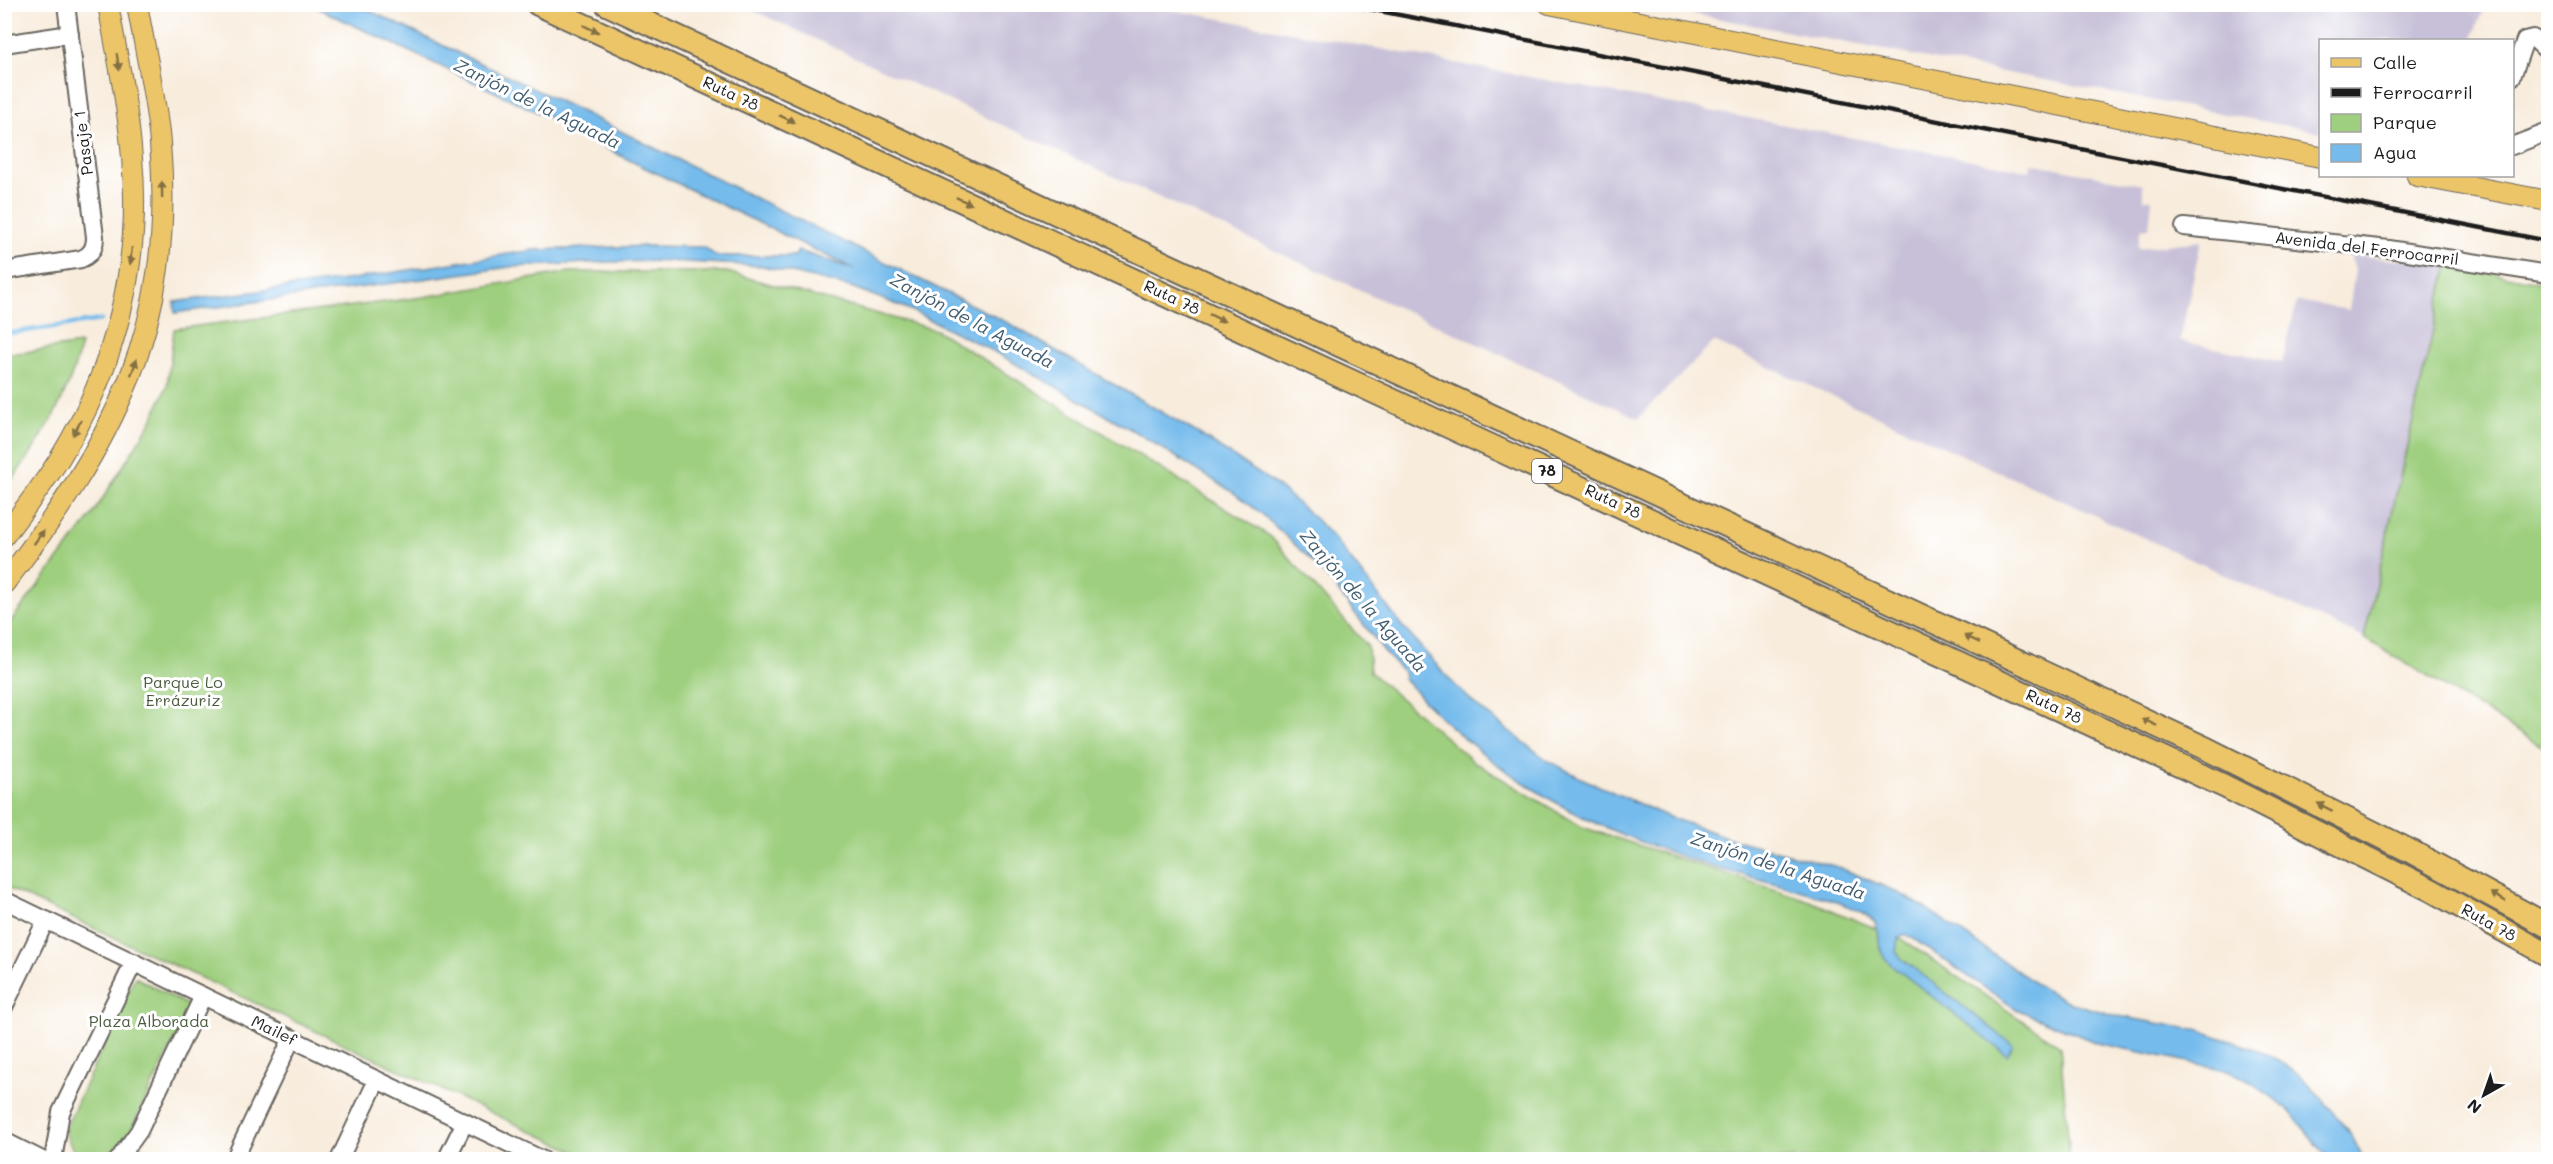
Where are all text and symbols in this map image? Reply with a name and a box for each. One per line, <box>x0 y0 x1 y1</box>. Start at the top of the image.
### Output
one-way arrow <box>582 25 600 34</box>
legend <box>2319 39 2514 177</box>
text: Calle <box>2373 50 2417 74</box>
water label: Zanjón de la Aguada <box>450 52 625 154</box>
one-way arrow <box>114 53 123 72</box>
street label: Ruta 78 <box>700 70 763 115</box>
text: Ferrocarril <box>2373 80 2473 104</box>
street label: Pasaje 1 <box>68 110 97 177</box>
text: Parque <box>2373 110 2437 134</box>
one-way arrow <box>779 115 796 124</box>
text: Agua <box>2373 140 2417 164</box>
one-way arrow <box>157 181 167 200</box>
one-way arrow <box>956 196 974 206</box>
street label: Avenida del Ferrocarril <box>2274 226 2460 269</box>
one-way arrow <box>126 246 136 265</box>
water label: Zanjón de la Aguada <box>886 267 1059 373</box>
street label: Ruta 78 <box>1141 274 1204 319</box>
one-way arrow <box>1209 314 1226 323</box>
one-way arrow <box>129 358 139 376</box>
one-way arrow <box>72 420 82 437</box>
road number: 78 <box>1532 459 1562 483</box>
street label: Ruta 78 <box>1582 478 1645 523</box>
water label: Zanjón de la Aguada <box>1295 524 1433 677</box>
one-way arrow <box>33 529 45 545</box>
one-way arrow <box>1964 635 1981 644</box>
park label: Parque Lo Errázuriz <box>143 671 223 710</box>
street label: Ruta 78 <box>2023 683 2086 728</box>
one-way arrow <box>2141 717 2158 726</box>
one-way arrow <box>2316 802 2333 811</box>
water label: Zanjón de la Aguada <box>1688 825 1869 905</box>
one-way arrow <box>2489 892 2506 902</box>
street label: Ruta 78 <box>2458 898 2521 945</box>
park label: Plaza Alborada <box>89 1010 209 1031</box>
street label: Mailef <box>248 1010 301 1050</box>
north arrow <box>2454 1065 2514 1125</box>
text: N <box>2463 1095 2485 1119</box>

